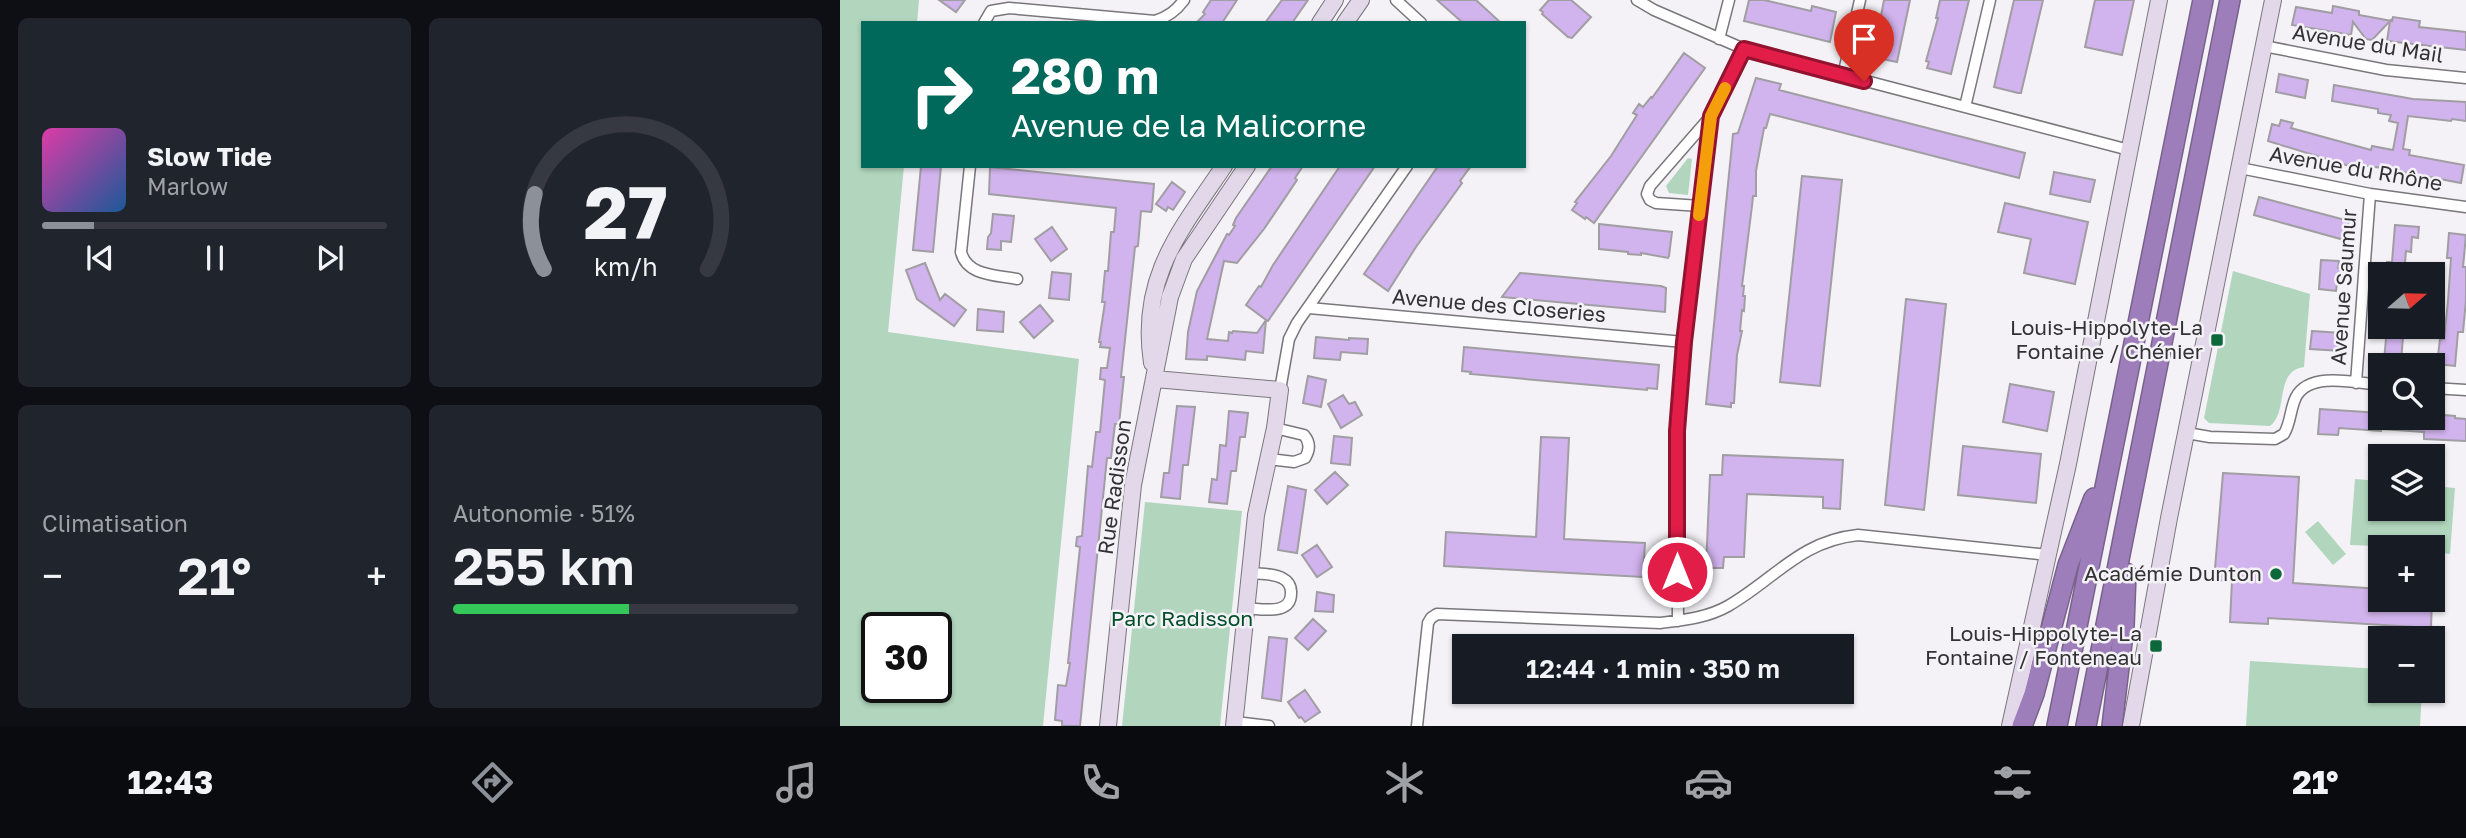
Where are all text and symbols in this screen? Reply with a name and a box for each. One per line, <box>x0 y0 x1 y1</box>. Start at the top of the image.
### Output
pin <box>1834 9 1894 81</box>
street label: Avenue du Mail <box>2291 18 2446 68</box>
icon: arrive <box>1845 20 1883 58</box>
text: 280 m <box>1011 46 1159 105</box>
icon: right <box>896 49 987 140</box>
text: Avenue de la Malicorne <box>1011 106 1366 144</box>
street label: Avenue du Rhône <box>2268 140 2445 196</box>
text: Slow Tide <box>147 141 272 172</box>
text: 27 <box>583 168 668 255</box>
text: Marlow <box>147 172 228 200</box>
street label: Avenue Saumur <box>2325 208 2361 366</box>
icon: previous <box>81 239 119 277</box>
icon: pause <box>196 239 234 277</box>
icon: next <box>311 239 349 277</box>
text: km/h <box>594 251 657 282</box>
north arrow <box>2368 262 2445 340</box>
map controls <box>2368 262 2445 703</box>
street label: Avenue des Closeries <box>1391 283 1607 327</box>
place label: Louis-Hippolyte-La Fontaine / Chénier <box>2010 314 2203 364</box>
marker: Louis-Hippolyte-La Fontaine / Chénier <box>2209 332 2225 348</box>
button: search <box>2368 353 2445 430</box>
street label: Rue Radisson <box>1092 418 1136 556</box>
button: layers <box>2368 444 2445 521</box>
text: Autonomie · 51% <box>453 499 635 527</box>
text: Climatisation <box>42 509 188 537</box>
text: 255 km <box>453 534 635 596</box>
position arrow <box>1640 535 1714 609</box>
button: + <box>2368 535 2445 612</box>
text: 21° <box>178 544 251 606</box>
text: − <box>42 553 63 598</box>
text: + <box>366 553 387 598</box>
place label: Académie Dunton <box>2084 560 2262 586</box>
marker: Académie Dunton <box>2268 566 2284 582</box>
park label: Parc Radisson <box>1111 605 1253 631</box>
speed limit sign: 30 <box>861 612 952 703</box>
place label: Louis-Hippolyte-La Fontaine / Fonteneau <box>1925 620 2142 670</box>
button: − <box>2368 626 2445 703</box>
marker: Louis-Hippolyte-La Fontaine / Fonteneau <box>2148 638 2164 654</box>
text: 12:44 · 1 min · 350 m <box>1526 653 1780 684</box>
icon: directions <box>468 758 517 807</box>
icon: music <box>772 758 821 807</box>
icon: phone <box>1076 758 1125 807</box>
icon: climate <box>1380 758 1429 807</box>
icon: car <box>1684 758 1733 807</box>
icon: filters <box>1988 758 2037 807</box>
text: 12:43 <box>127 763 213 801</box>
text: 21° <box>2292 763 2338 801</box>

